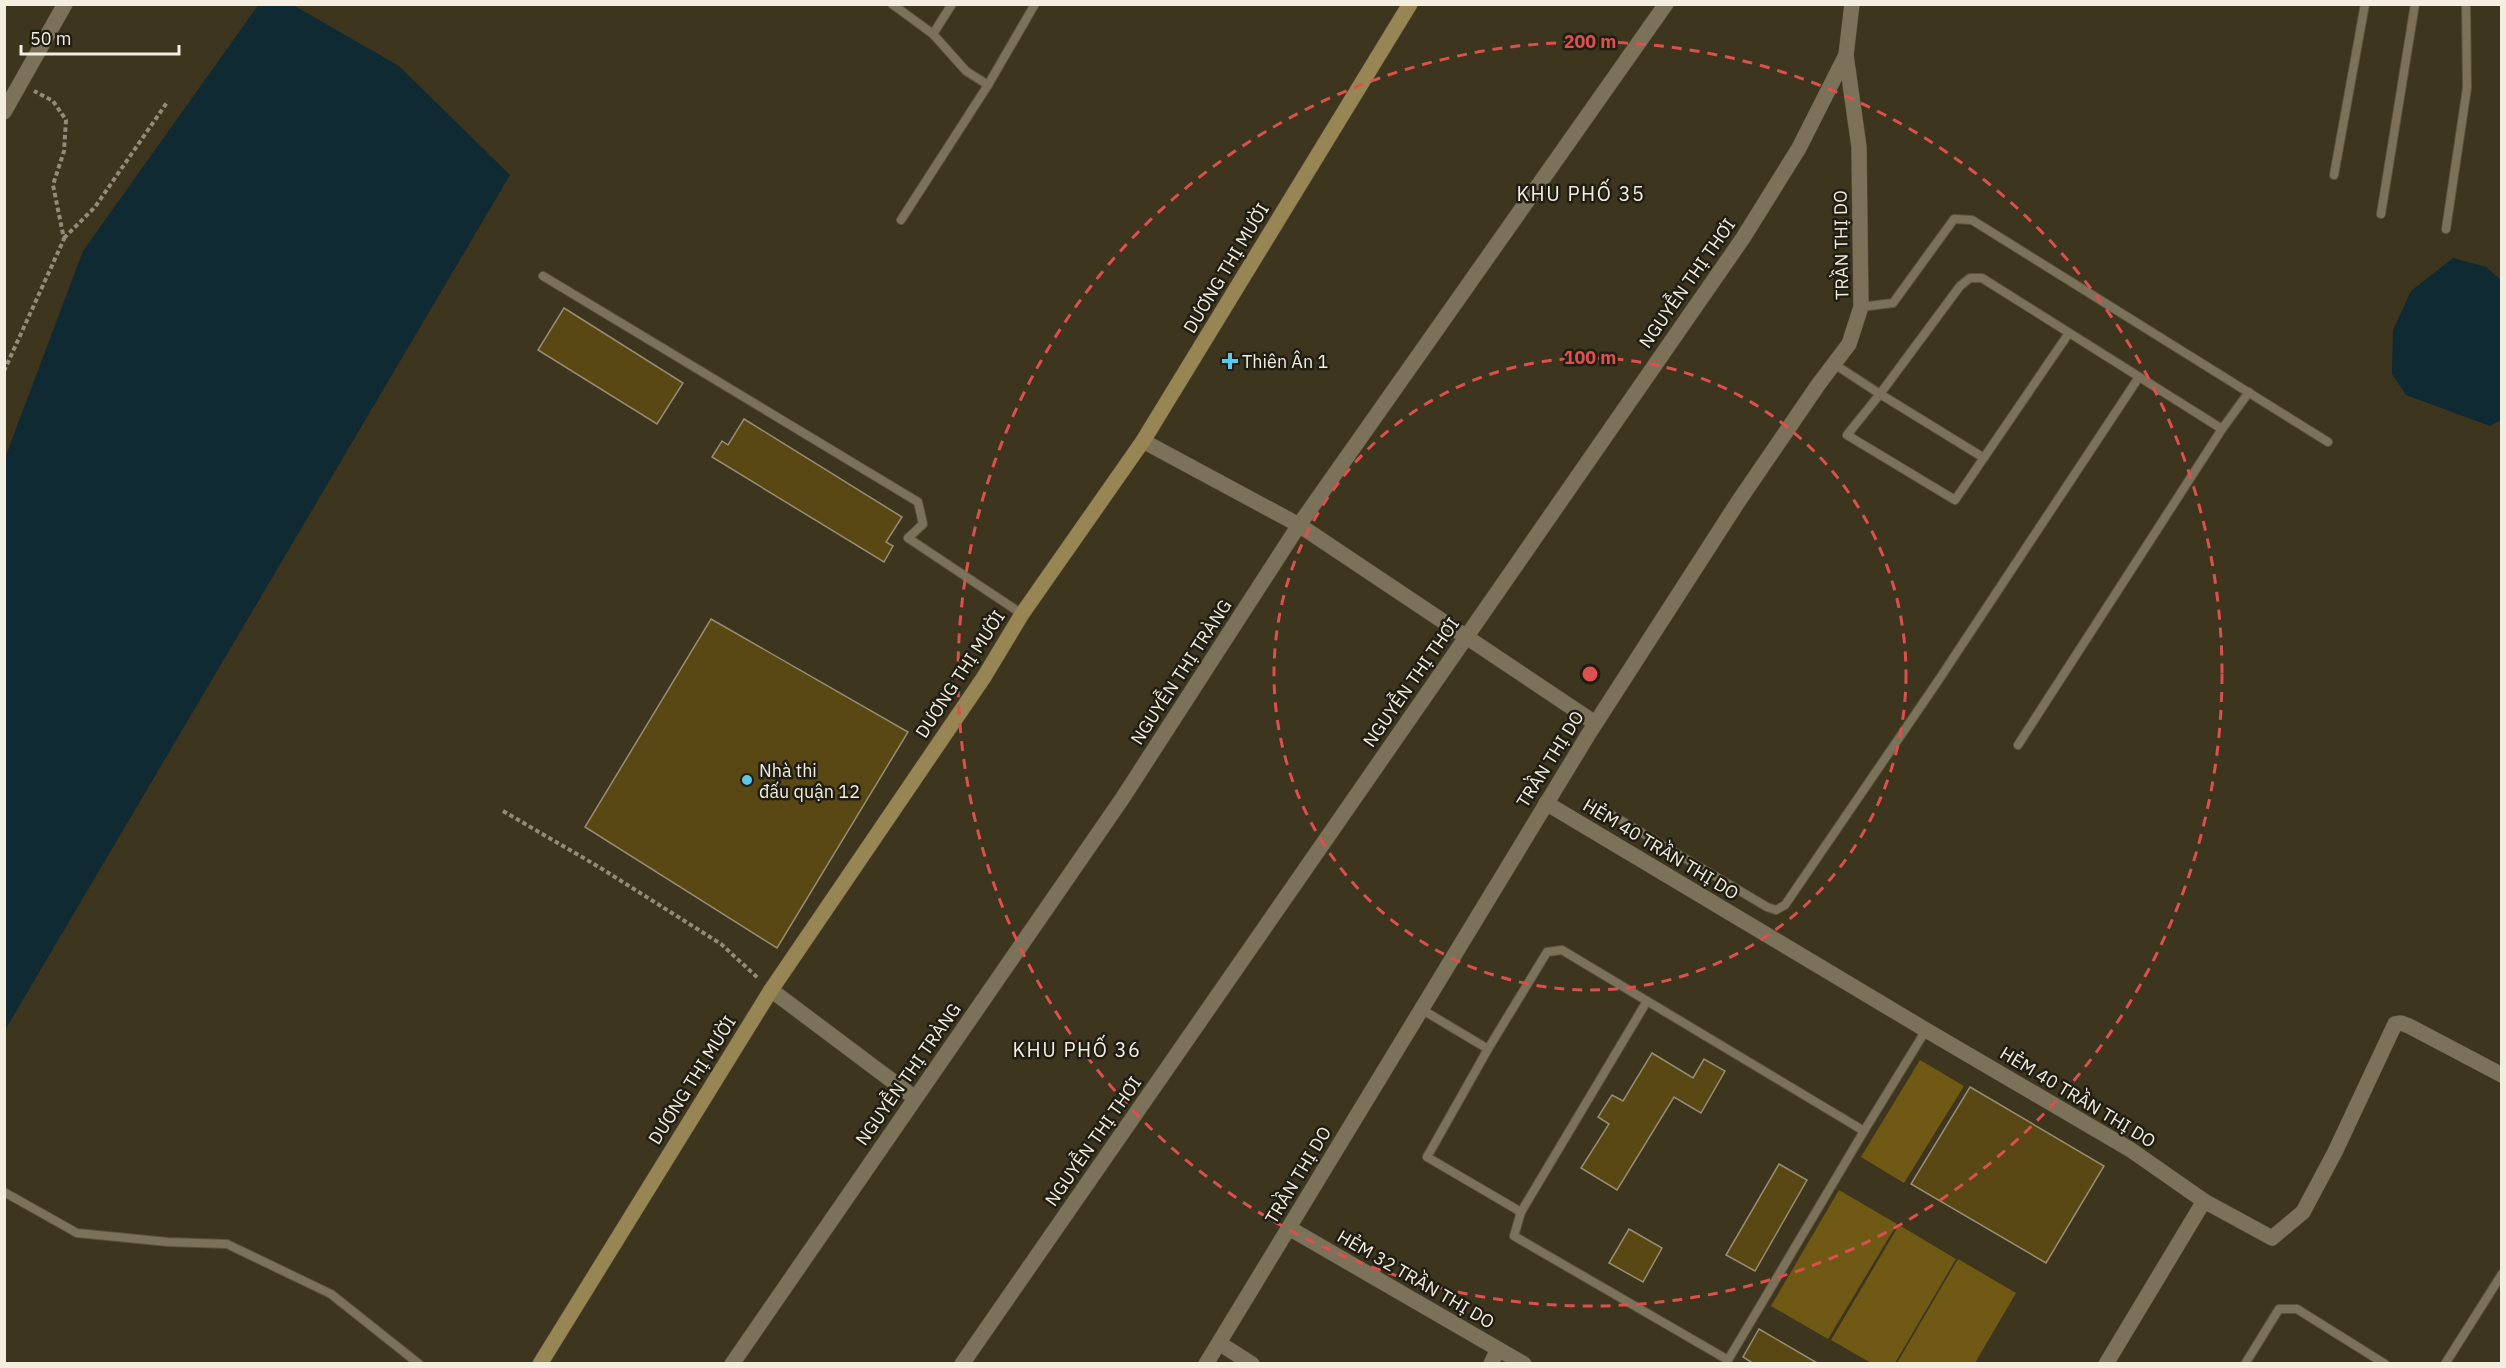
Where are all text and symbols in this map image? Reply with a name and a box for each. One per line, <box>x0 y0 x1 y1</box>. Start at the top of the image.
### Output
scale bar <box>21 18 178 56</box>
text: 50 m <box>30 27 72 50</box>
text: 200 m <box>1564 30 1616 53</box>
district label: KHU PHỐ 35 <box>1516 178 1646 207</box>
street label: TRẦN THỊ DO <box>1826 190 1853 300</box>
street label: DƯƠNG THỊ MƯỜI <box>1177 198 1274 337</box>
street label: NGUYỄN THỊ THƠI <box>1632 213 1740 352</box>
text: 100 m <box>1564 346 1616 369</box>
place label: Thiên Ân 1 <box>1242 350 1328 373</box>
marker: Thiên Ân 1 <box>1223 354 1237 368</box>
street label: NGUYỄN THỊ TRÀNG <box>1124 594 1237 749</box>
street label: DƯƠNG THỊ MƯỜI <box>909 605 1010 742</box>
street label: NGUYỄN THỊ THƠI <box>1356 612 1464 751</box>
centre of rings <box>1580 664 1600 684</box>
street label: TRẦN THỊ DO <box>1509 705 1589 812</box>
place label: Nhà thi đấu quận 12 <box>759 759 860 803</box>
marker: Nhà thi đấu quận 12 <box>740 773 754 787</box>
street label: HẺM 40 TRẦN THỊ DO <box>1579 791 1745 905</box>
street label: NGUYỄN THỊ TRÀNG <box>849 997 966 1150</box>
street label: DƯƠNG THỊ MƯỜI <box>642 1011 741 1149</box>
district label: KHU PHỐ 36 <box>1012 1034 1142 1063</box>
street label: HẺM 40 TRẦN THỊ DO <box>1996 1039 2162 1153</box>
street label: NGUYỄN THỊ THƠI <box>1038 1071 1146 1210</box>
street label: TRẦN THỊ DO <box>1257 1121 1336 1228</box>
street label: HẺM 32 TRẦN THỊ DO <box>1333 1222 1500 1333</box>

